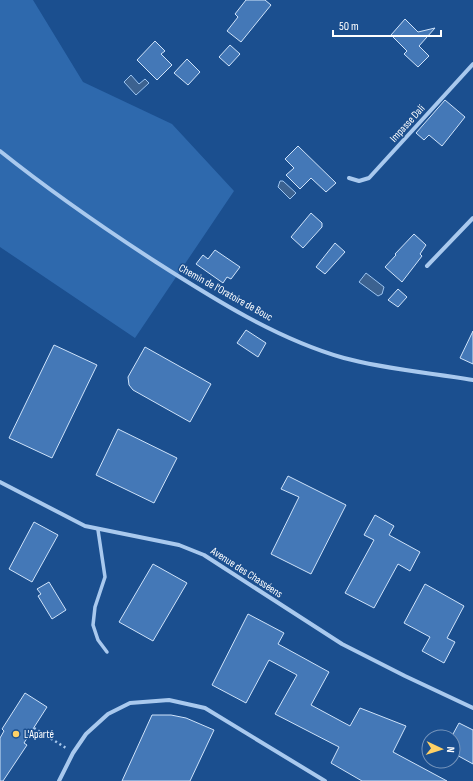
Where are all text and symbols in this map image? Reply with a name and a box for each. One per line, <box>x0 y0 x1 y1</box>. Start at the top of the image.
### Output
scale bar <box>333 12 441 38</box>
text: 50 m <box>339 19 359 34</box>
street label: Impasse Dali <box>387 102 428 145</box>
street label: Chemin de l'Oratoire de Bouc <box>176 261 275 324</box>
street label: Avenue des Chasséens <box>208 544 285 600</box>
place label: L'Aparté <box>24 728 54 741</box>
marker: L'Aparté <box>11 729 21 739</box>
north arrow <box>421 729 461 769</box>
text: N <box>444 746 457 753</box>

